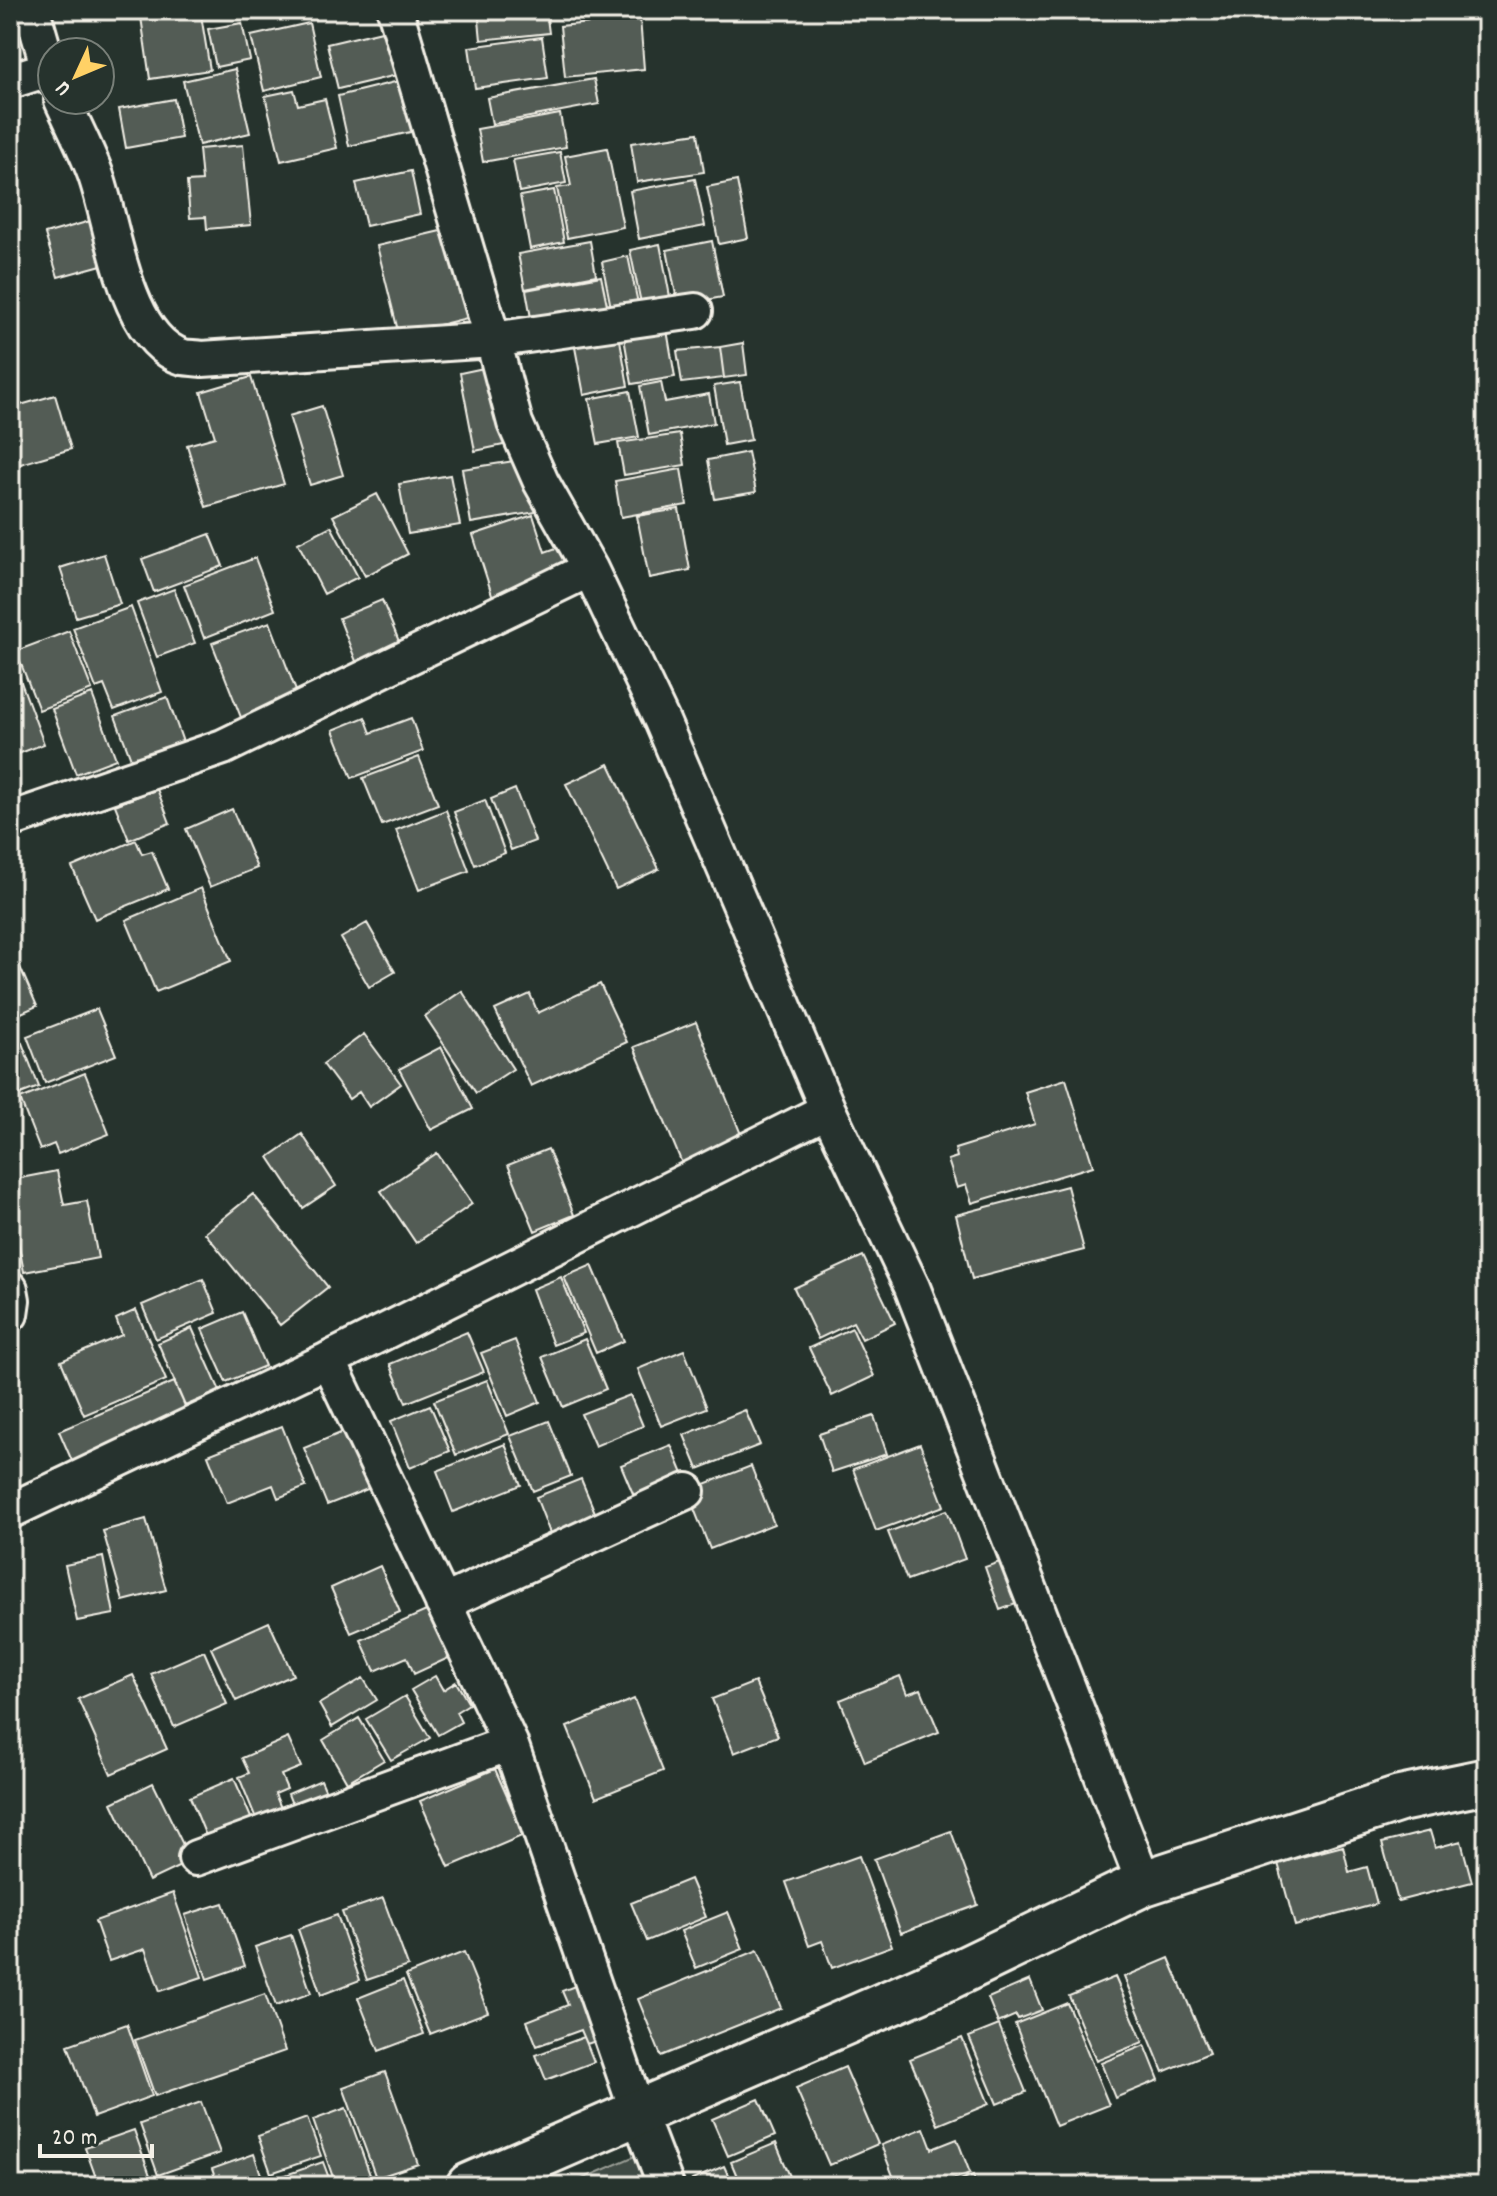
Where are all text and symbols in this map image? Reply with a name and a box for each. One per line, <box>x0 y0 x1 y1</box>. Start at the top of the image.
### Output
north arrow <box>36 36 116 116</box>
text: U <box>49 73 79 102</box>
scale bar <box>40 2108 152 2158</box>
text: 20 m <box>52 2122 98 2156</box>

